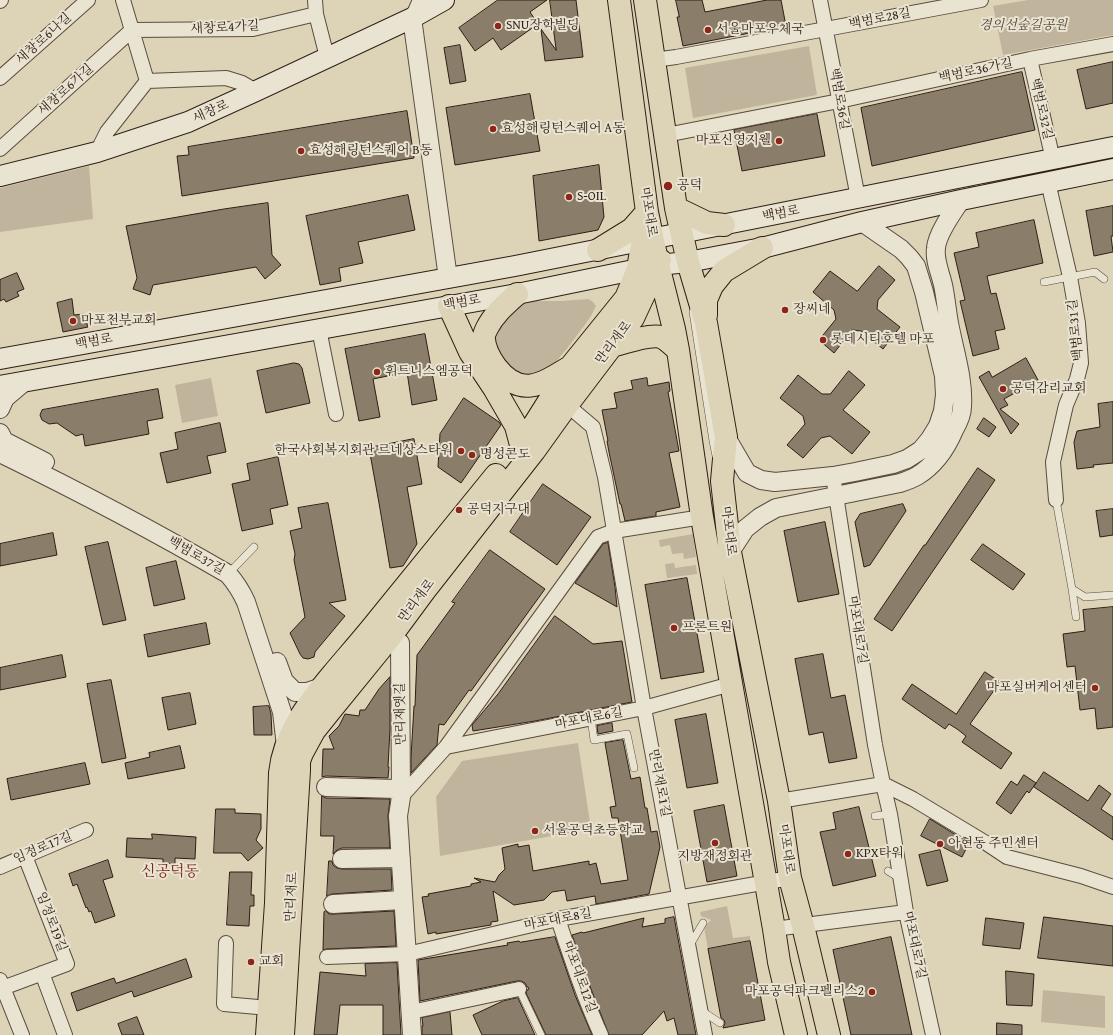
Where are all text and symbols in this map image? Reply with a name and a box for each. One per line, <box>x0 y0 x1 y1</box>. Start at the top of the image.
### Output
street label: 백범로28길 <box>848 5 912 33</box>
street label: 새창로6나길 <box>13 10 75 68</box>
street label: 새창로4가길 <box>190 18 260 38</box>
place label: SNU장학빌딩 <box>506 18 580 34</box>
park label: 경의선숲길공원 <box>979 18 1067 34</box>
marker: SNU장학빌딩 <box>493 21 503 31</box>
place label: 서울마포우체국 <box>716 22 804 38</box>
marker: 서울마포우체국 <box>703 25 713 35</box>
street label: 백범로36가길 <box>938 56 1014 86</box>
street label: 새창로6가길 <box>35 61 97 119</box>
street label: 백범로36길 <box>826 67 852 131</box>
street label: 백범로32길 <box>1026 77 1056 141</box>
street label: 새창로 <box>191 97 231 127</box>
place label: 효성해링턴스퀘어 A동 <box>501 121 625 137</box>
marker: 효성해링턴스퀘어 A동 <box>488 124 498 134</box>
place label: 마포신영지웰 <box>696 133 771 149</box>
marker: 마포신영지웰 <box>774 136 784 146</box>
place label: 효성해링턴스퀘어 B동 <box>309 143 432 159</box>
marker: 효성해링턴스퀘어 B동 <box>296 146 306 156</box>
place label: 공덕 <box>677 178 702 194</box>
marker: 공덕 <box>662 180 674 192</box>
street label: 마포대로 <box>636 186 660 238</box>
place label: S-OIL <box>577 189 606 205</box>
marker: S-OIL <box>564 192 574 202</box>
street label: 백범로 <box>761 203 801 225</box>
street label: 백범로 <box>442 292 482 314</box>
street label: 백범로31길 <box>1065 298 1087 362</box>
place label: 장씨네 <box>793 302 831 318</box>
marker: 장씨네 <box>780 305 790 315</box>
place label: 마포천부교회 <box>81 313 156 329</box>
marker: 마포천부교회 <box>68 316 78 326</box>
street label: 만리재로 <box>593 318 635 368</box>
street label: 백범로 <box>74 331 114 353</box>
place label: 롯데시티호텔 마포 <box>831 332 934 348</box>
marker: 롯데시티호텔 마포 <box>818 335 828 345</box>
place label: 휘트니스엠공덕 <box>385 364 473 380</box>
marker: 휘트니스엠공덕 <box>372 367 382 377</box>
place label: 공덕감리교회 <box>1011 381 1086 397</box>
marker: 공덕감리교회 <box>998 384 1008 394</box>
place label: 한국사회복지회관 르네상스타워 <box>274 443 453 459</box>
marker: 한국사회복지회관 르네상스타워 <box>456 446 466 456</box>
place label: 명성콘도 <box>480 447 530 463</box>
marker: 명성콘도 <box>467 450 477 460</box>
place label: 공덕지구대 <box>467 502 530 518</box>
marker: 공덕지구대 <box>454 505 464 515</box>
street label: 마포대로 <box>717 505 739 557</box>
street label: 백범로37길 <box>165 534 227 578</box>
street label: 만리재로 <box>396 576 438 626</box>
street label: 마포대로7길 <box>844 595 870 665</box>
place label: 프론트원 <box>682 620 732 636</box>
marker: 프론트원 <box>669 623 679 633</box>
place label: 마포실버케어센터 <box>987 680 1087 696</box>
street label: 만리재옛길 <box>393 682 409 746</box>
marker: 마포실버케어센터 <box>1090 683 1100 693</box>
street label: 마포대로6길 <box>554 705 624 733</box>
street label: 만리재로1길 <box>645 748 673 818</box>
place label: 서울공덕초등학교 <box>543 823 643 839</box>
street label: 마포대로 <box>775 823 797 875</box>
marker: 서울공덕초등학교 <box>530 826 540 836</box>
street label: 임정로17길 <box>11 829 75 867</box>
place label: 아현동 주민센터 <box>948 836 1039 852</box>
marker: 지방재정회관 <box>710 838 720 848</box>
marker: 아현동 주민센터 <box>935 839 945 849</box>
place label: KPX타워 <box>856 846 904 862</box>
place label: 지방재정회관 <box>677 849 753 865</box>
marker: KPX타워 <box>843 849 853 859</box>
district label: 신공덕동 <box>141 863 199 881</box>
street label: 만리재로 <box>283 872 301 922</box>
street label: 임정로19길 <box>32 890 70 954</box>
street label: 마포대로8길 <box>523 906 593 934</box>
street label: 마포대로7길 <box>899 910 929 980</box>
street label: 마포대로12길 <box>559 939 599 1015</box>
place label: 교회 <box>259 954 284 970</box>
marker: 교회 <box>246 957 256 967</box>
place label: 마포공덕파크펠리스2 <box>745 984 864 1000</box>
marker: 마포공덕파크펠리스2 <box>867 987 877 997</box>

